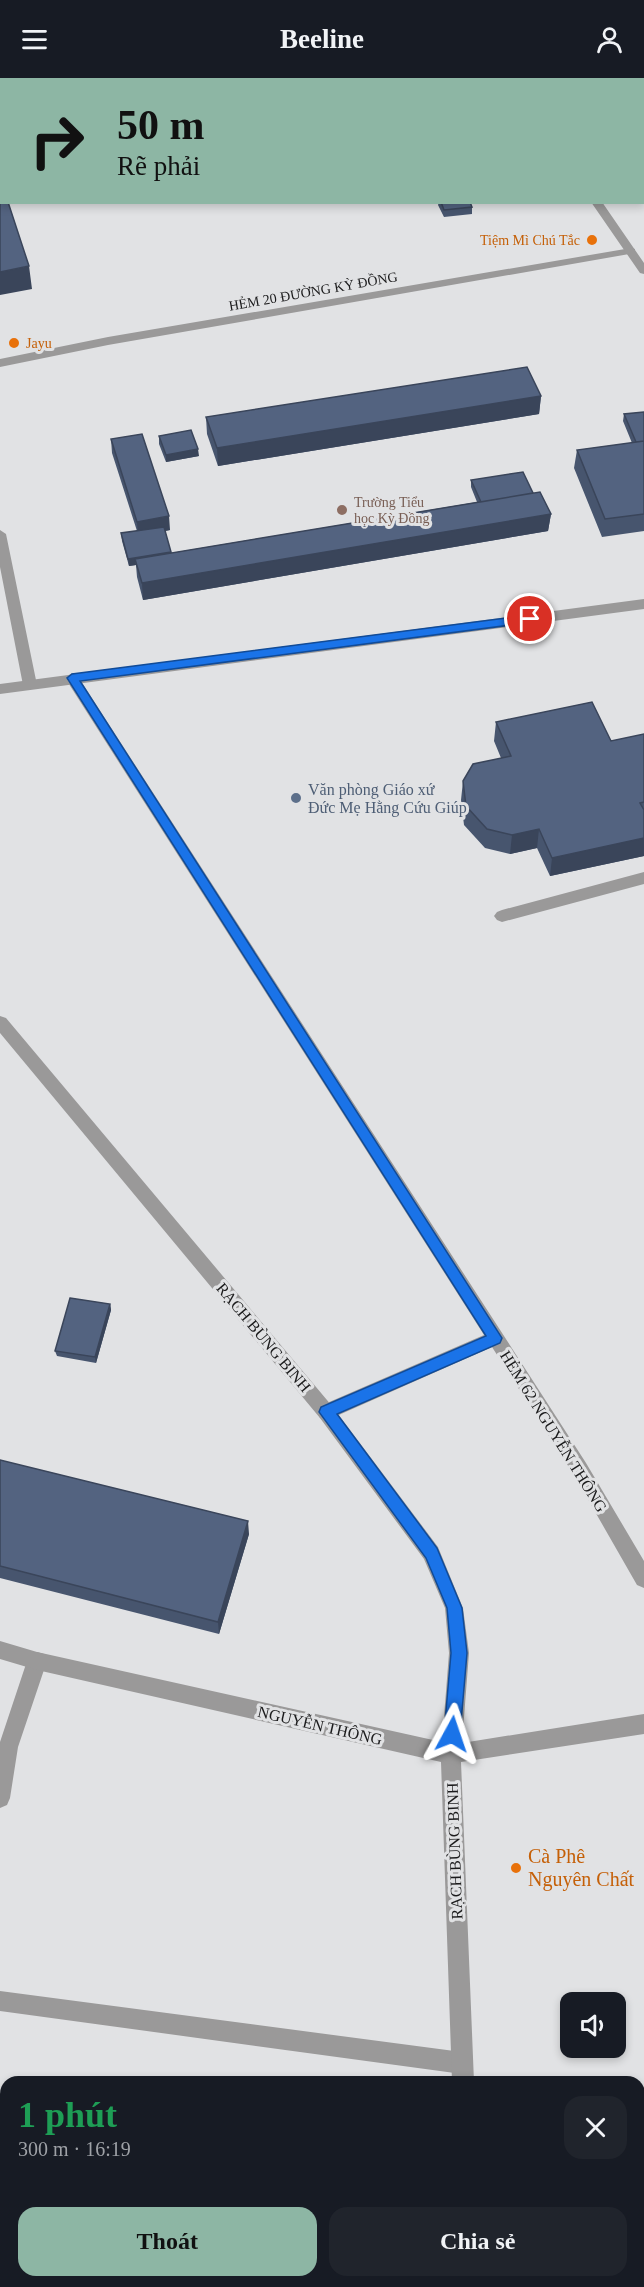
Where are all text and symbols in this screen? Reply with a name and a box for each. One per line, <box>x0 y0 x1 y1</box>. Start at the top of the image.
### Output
icon: menu <box>18 23 51 56</box>
icon: person <box>593 23 626 56</box>
text: Beeline <box>280 24 364 54</box>
icon: right <box>18 102 96 180</box>
text: 50 m <box>117 102 205 148</box>
text: Rẽ phải <box>117 151 200 181</box>
place label: Tiệm Mì Chú Tắc <box>480 233 580 248</box>
marker: Tiệm Mì Chú Tắc <box>585 233 599 247</box>
street label: HẺM 20 ĐƯỜNG KỲ ÐỒNG <box>227 267 399 314</box>
marker: Jayu <box>7 336 21 350</box>
place label: Jayu <box>26 336 52 351</box>
place label: Trường Tiểu học Kỳ Đồng <box>354 495 429 526</box>
marker: Trường Tiểu học Kỳ Đồng <box>335 503 349 517</box>
pin <box>504 593 555 644</box>
icon: arrive <box>513 602 546 635</box>
place label: Văn phòng Giáo xứ Đức Mẹ Hằng Cứu Giúp <box>308 781 467 817</box>
marker: Văn phòng Giáo xứ Đức Mẹ Hằng Cứu Giúp <box>289 791 303 805</box>
street label: RẠCH BÙNG BINH <box>213 1279 315 1396</box>
street label: HẺM 62 NGUYỄN THÔNG <box>497 1346 612 1515</box>
street label: NGUYỄN THÔNG <box>256 1701 385 1748</box>
position arrow <box>420 1702 484 1766</box>
street label: RẠCH BÙNG BINH <box>443 1782 465 1920</box>
place label: Cà Phê Nguyên Chất <box>528 1845 635 1891</box>
marker: Cà Phê Nguyên Chất <box>509 1861 523 1875</box>
map controls <box>560 1992 626 2058</box>
button: sound <box>560 1992 626 2058</box>
text: 1 phút <box>18 2095 117 2135</box>
button: close <box>564 2096 627 2159</box>
text: 300 m · 16:19 <box>18 2138 131 2160</box>
button: Thoát <box>18 2207 317 2276</box>
button: Chia sẻ <box>329 2207 627 2276</box>

